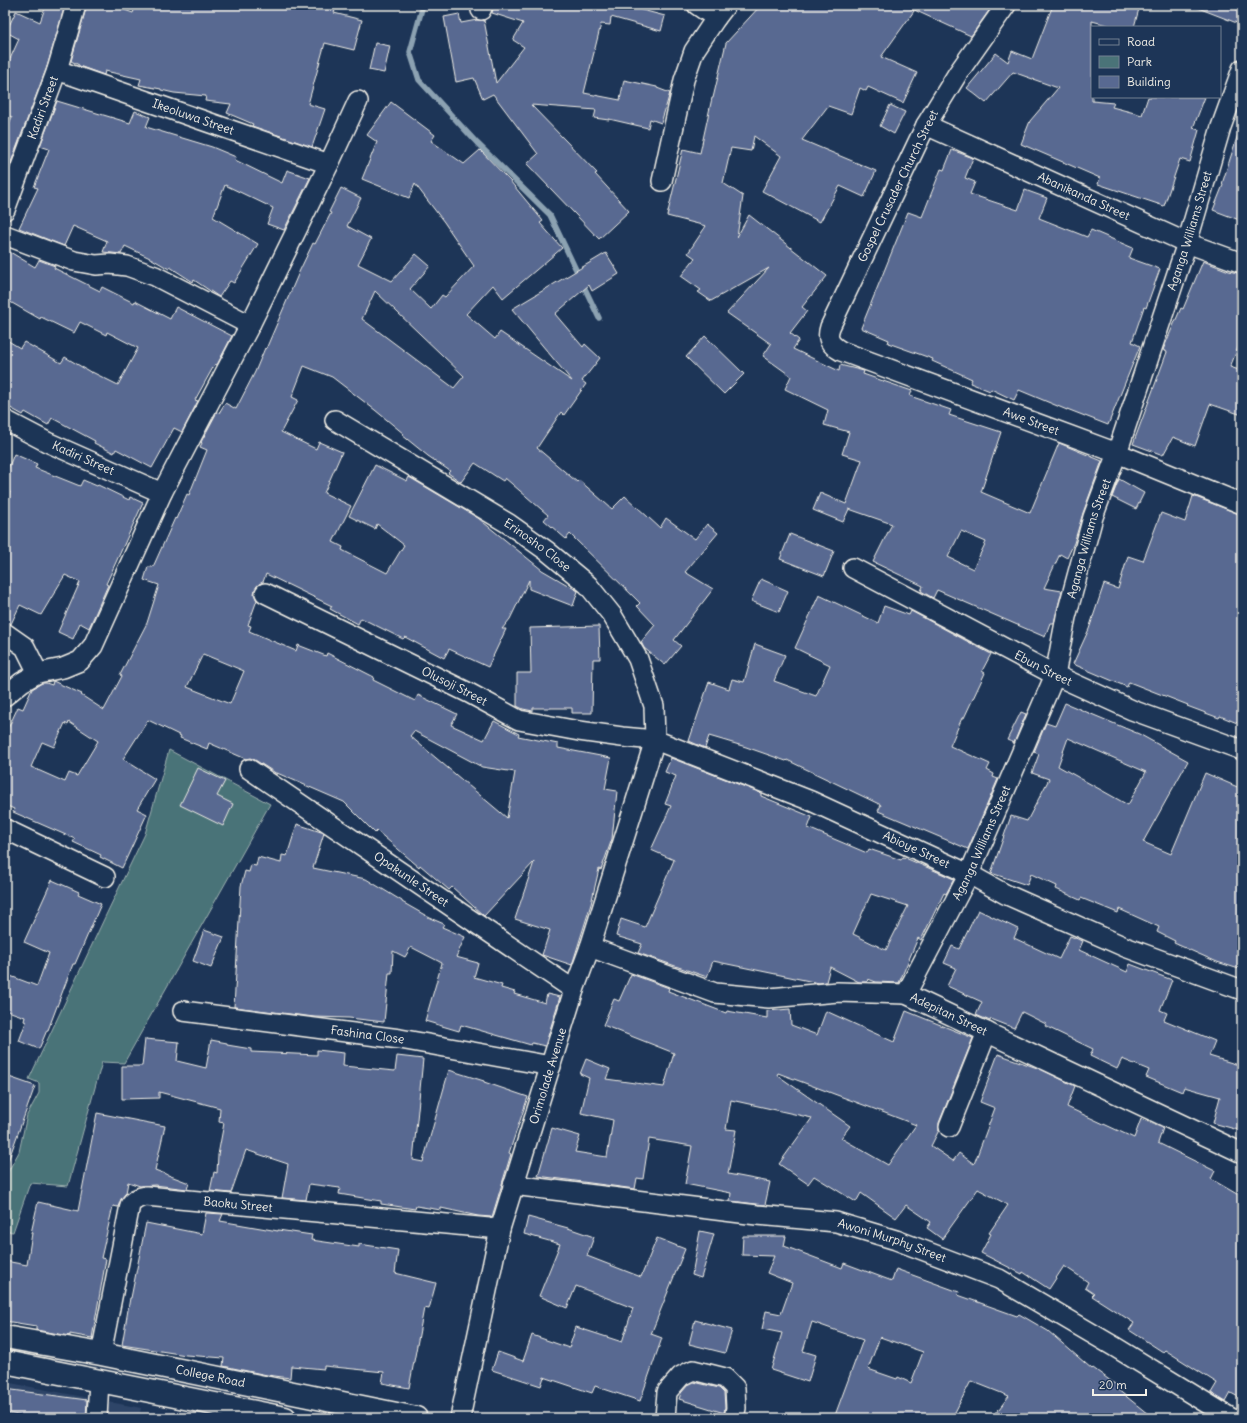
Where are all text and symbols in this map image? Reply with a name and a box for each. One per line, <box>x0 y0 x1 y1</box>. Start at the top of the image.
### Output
legend <box>1091 26 1221 98</box>
text: Road <box>1127 34 1155 49</box>
text: Park <box>1127 54 1152 69</box>
street label: Kadiri Street <box>24 74 61 141</box>
text: Building <box>1127 74 1171 89</box>
street label: Ikeoluwa Street <box>150 96 236 138</box>
street label: Gospel Crusader Church Street <box>854 107 941 264</box>
street label: Abanikanda Street <box>1035 168 1132 223</box>
street label: Aganga Williams Street <box>1164 169 1215 292</box>
street label: Awe Street <box>1001 404 1061 438</box>
street label: Kadiri Street <box>50 437 117 478</box>
street label: Aganga Williams Street <box>1063 477 1114 600</box>
street label: Erinosho Close <box>502 515 574 575</box>
street label: Ebun Street <box>1012 647 1074 689</box>
street label: Olusoji Street <box>419 663 490 708</box>
street label: Aganga Williams Street <box>949 783 1013 903</box>
street label: Abioye Street <box>881 827 952 871</box>
street label: Opakunle Street <box>371 848 452 910</box>
street label: Adepitan Street <box>908 989 990 1038</box>
street label: Fashina Close <box>330 1022 406 1047</box>
street label: Orimolade Avenue <box>526 1026 569 1126</box>
street label: Baoku Street <box>203 1193 273 1215</box>
street label: Awoni Murphy Street <box>836 1215 948 1265</box>
street label: College Road <box>174 1361 246 1390</box>
scale bar <box>1093 1371 1146 1397</box>
text: 20 m <box>1099 1377 1127 1392</box>

